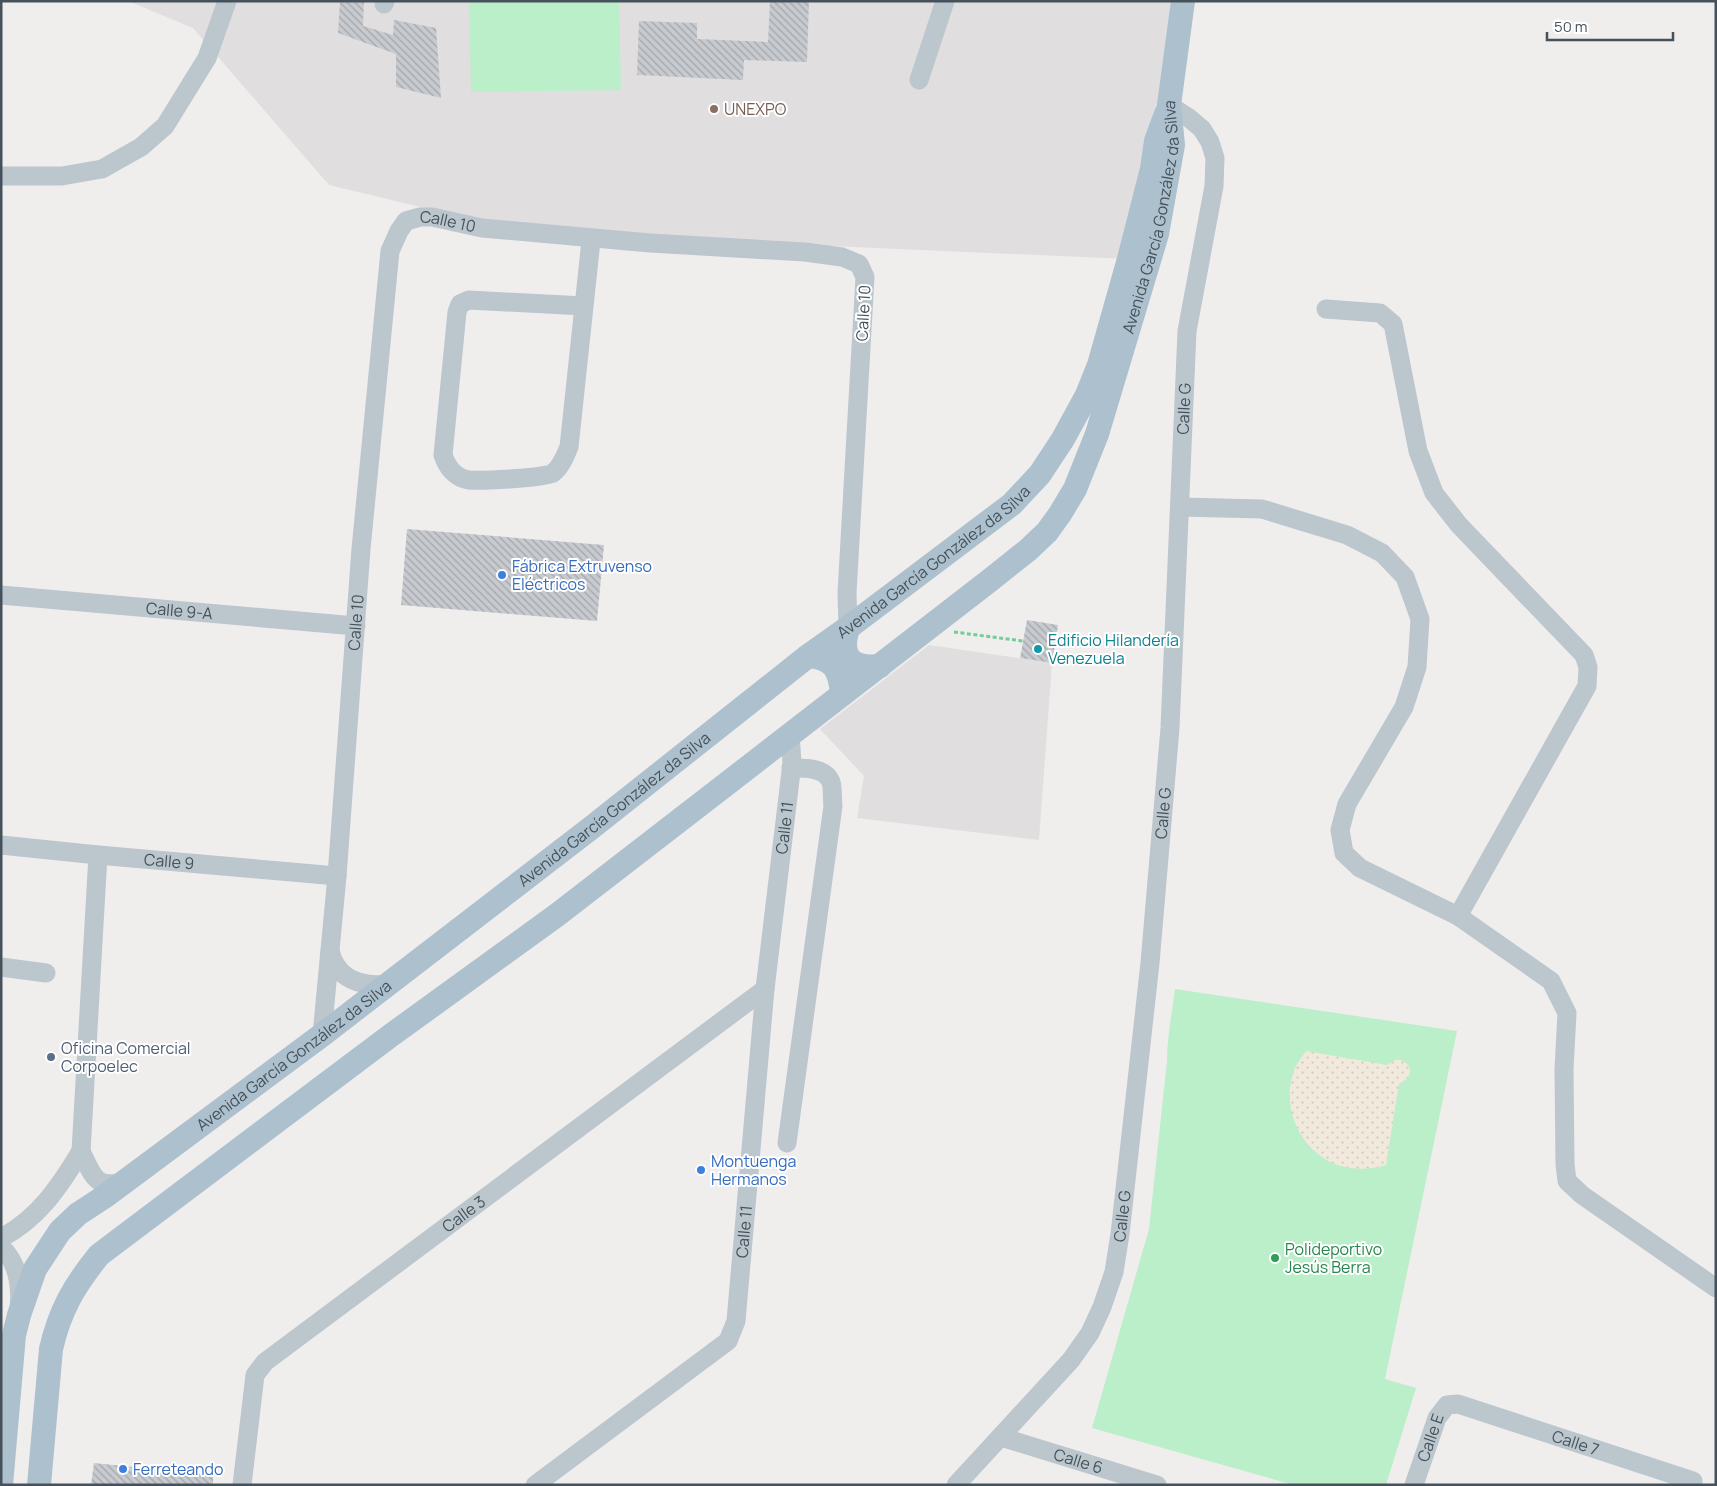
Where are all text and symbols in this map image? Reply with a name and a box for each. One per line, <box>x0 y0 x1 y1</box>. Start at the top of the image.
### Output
scale bar <box>1547 10 1673 42</box>
text: 50 m <box>1554 16 1588 37</box>
place label: UNEXPO <box>724 98 787 120</box>
street label: Avenida García González da Silva <box>1117 99 1184 336</box>
marker: UNEXPO <box>708 103 720 115</box>
street label: Calle 10 <box>420 206 478 237</box>
street label: Calle 10 <box>851 284 875 342</box>
street label: Calle G <box>1172 382 1196 435</box>
street label: Avenida García González da Silva <box>832 480 1035 643</box>
place label: Fábrica Extruvenso Eléctricos <box>512 555 652 595</box>
marker: Fábrica Extruvenso Eléctricos <box>496 569 508 581</box>
street label: Calle 10 <box>343 593 369 651</box>
street label: Calle 9-A <box>145 597 214 624</box>
place label: Edificio Hilandería Venezuela <box>1048 629 1179 669</box>
marker: Edificio Hilandería Venezuela <box>1032 643 1044 655</box>
street label: Avenida García González da Silva <box>513 727 715 891</box>
street label: Calle G <box>1150 786 1176 840</box>
street label: Calle 11 <box>770 800 798 855</box>
street label: Calle 9 <box>143 848 195 874</box>
street label: Avenida García González da Silva <box>192 975 396 1136</box>
place label: Oficina Comercial Corpoelec <box>61 1037 191 1077</box>
marker: Oficina Comercial Corpoelec <box>45 1051 57 1063</box>
place label: Montuenga Hermanos <box>711 1150 796 1190</box>
marker: Montuenga Hermanos <box>695 1164 707 1176</box>
street label: Calle G <box>1108 1189 1136 1243</box>
street label: Calle 3 <box>437 1190 490 1237</box>
street label: Calle 11 <box>731 1204 757 1259</box>
place label: Polideportivo Jesús Berra <box>1285 1238 1382 1278</box>
marker: Polideportivo Jesús Berra <box>1269 1252 1281 1264</box>
street label: Calle E <box>1412 1411 1449 1465</box>
street label: Calle 7 <box>1549 1425 1602 1461</box>
street label: Calle 6 <box>1051 1443 1106 1479</box>
place label: Ferreteando <box>133 1458 223 1480</box>
marker: Ferreteando <box>117 1463 129 1475</box>

